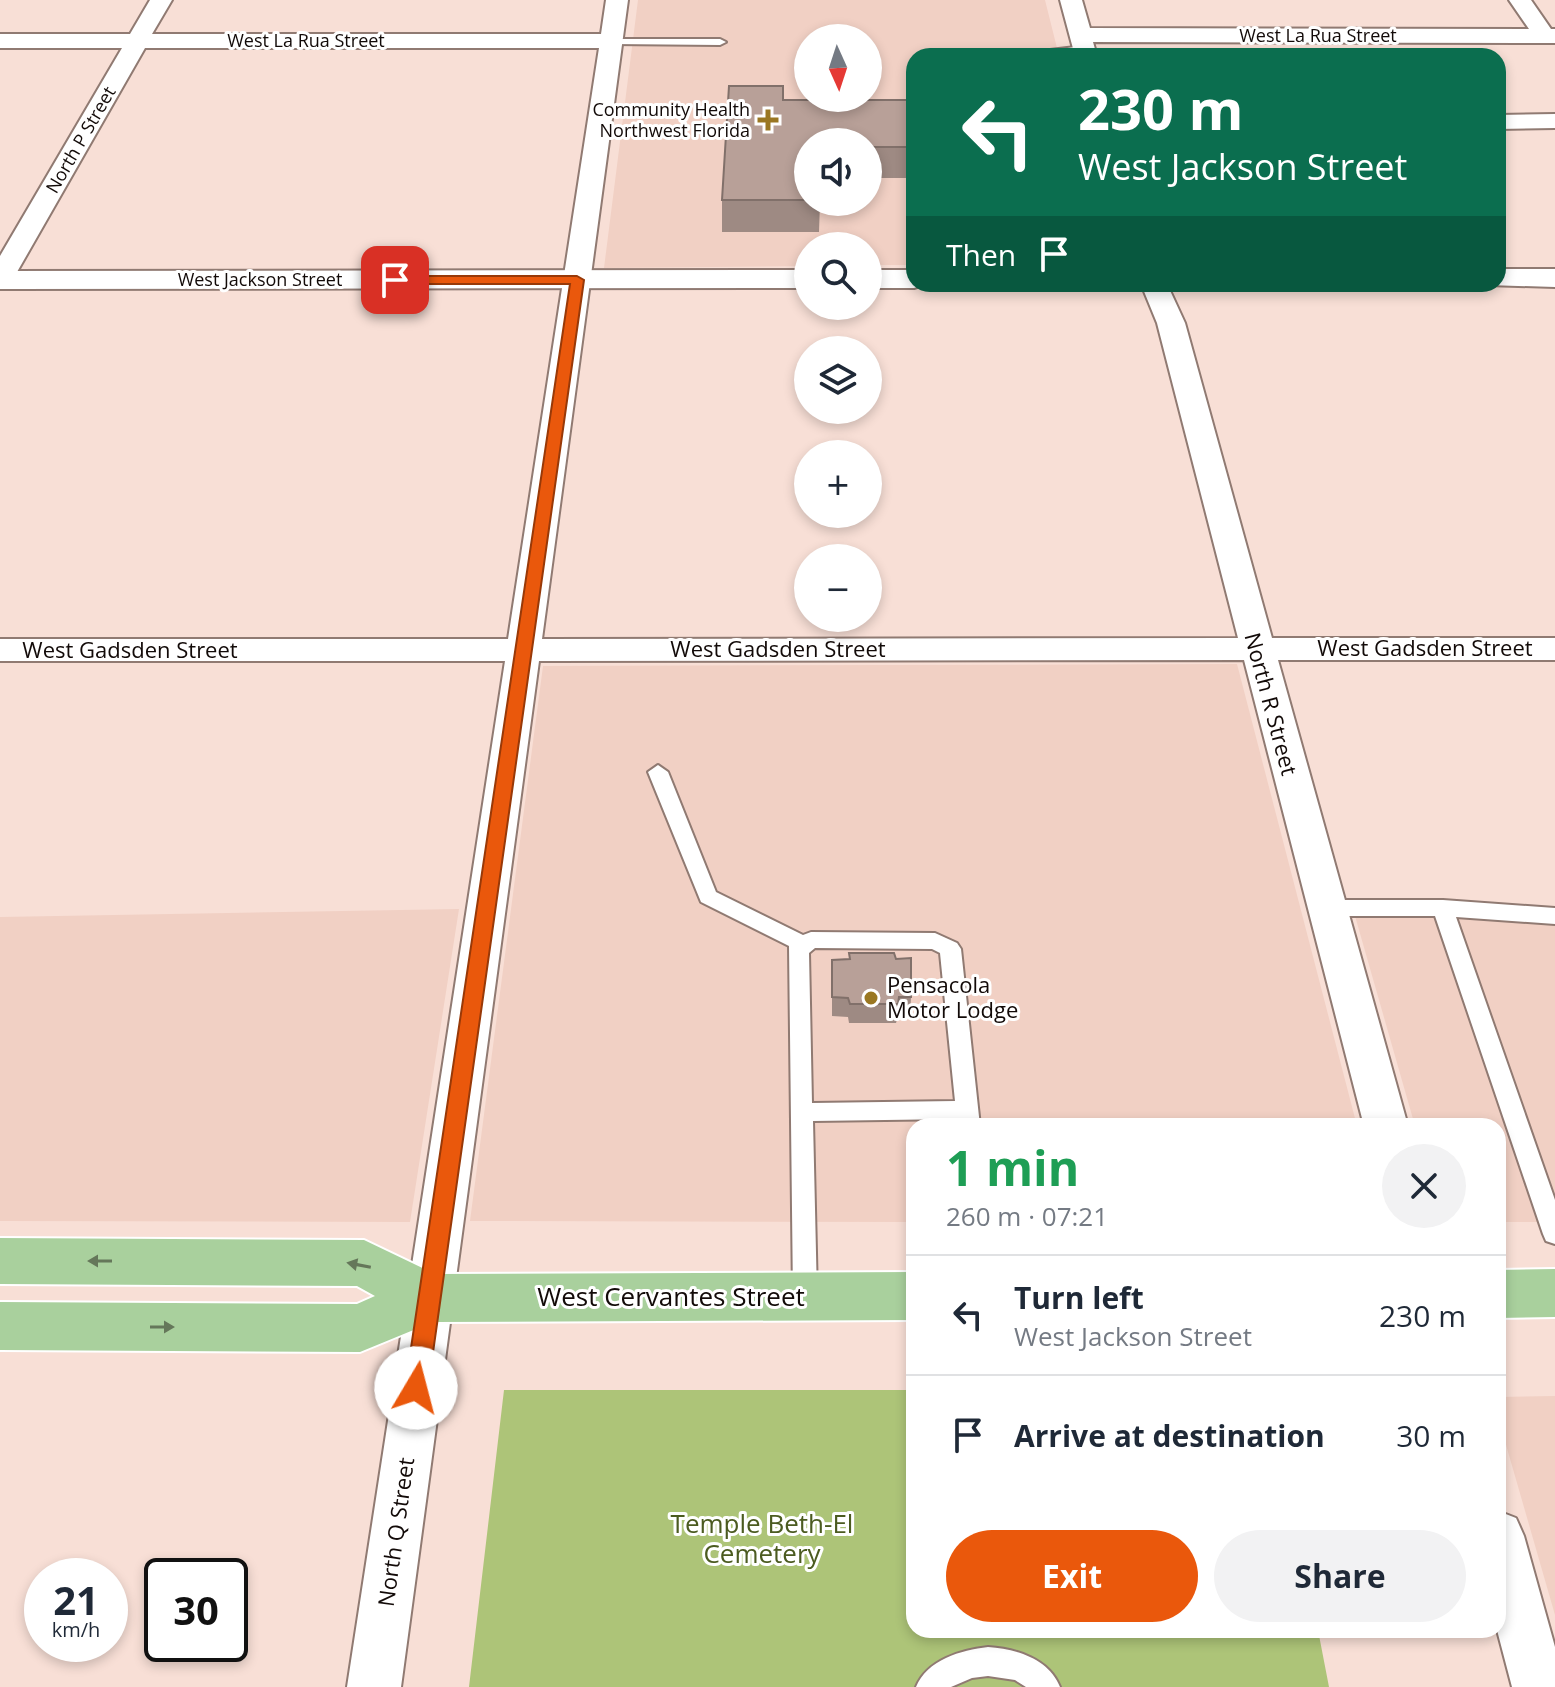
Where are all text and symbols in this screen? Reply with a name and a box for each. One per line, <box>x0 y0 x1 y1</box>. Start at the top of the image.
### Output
street label: West La Rua Street <box>1239 23 1397 47</box>
north arrow <box>794 24 882 112</box>
map controls <box>794 24 882 632</box>
street label: West La Rua Street <box>227 28 385 52</box>
text: 230 m <box>1078 70 1244 146</box>
icon: left <box>946 80 1050 184</box>
street label: North P Street <box>40 82 120 197</box>
place label: Community Health Northwest Florida <box>592 97 750 142</box>
marker: Community Health Northwest Florida <box>757 109 779 131</box>
button: sound <box>794 128 882 216</box>
text: West Jackson Street <box>1078 142 1407 191</box>
button: search <box>794 232 882 320</box>
icon: arrive <box>1032 232 1076 276</box>
text: Then <box>946 234 1016 275</box>
pin <box>361 246 429 314</box>
icon: arrive <box>373 258 417 302</box>
street label: West Jackson Street <box>178 267 342 291</box>
button: layers <box>794 336 882 424</box>
button: + <box>794 440 882 528</box>
button: − <box>794 544 882 632</box>
street label: North R Street <box>1239 629 1305 779</box>
street label: West Gadsden Street <box>1317 632 1533 662</box>
street label: West Gadsden Street <box>670 633 886 663</box>
street label: West Gadsden Street <box>22 634 238 664</box>
place label: Pensacola Motor Lodge <box>887 969 1018 1024</box>
marker: Pensacola Motor Lodge <box>862 989 880 1007</box>
text: 1 min <box>946 1135 1079 1200</box>
button: close <box>1382 1144 1466 1228</box>
text: 260 m · 07:21 <box>946 1198 1108 1234</box>
one-way arrow <box>87 1255 112 1267</box>
one-way arrow <box>347 1259 372 1271</box>
text: Turn left <box>1014 1277 1144 1318</box>
street label: West Cervantes Street <box>537 1278 805 1314</box>
icon: left <box>946 1293 990 1337</box>
text: 230 m <box>1379 1295 1466 1336</box>
text: West Jackson Street <box>1014 1318 1252 1354</box>
one-way arrow <box>150 1321 175 1333</box>
position arrow <box>374 1346 458 1430</box>
icon: arrive <box>946 1413 990 1457</box>
text: Arrive at destination <box>1014 1415 1325 1456</box>
text: 30 m <box>1396 1415 1466 1456</box>
street label: North Q Street <box>370 1455 420 1608</box>
park label: Temple Beth-El Cemetery <box>671 1505 853 1571</box>
button: Exit <box>946 1530 1198 1622</box>
button: Share <box>1214 1530 1466 1622</box>
speed limit sign: 30 <box>144 1558 248 1662</box>
text: 21 <box>53 1572 99 1627</box>
text: km/h <box>52 1616 100 1643</box>

